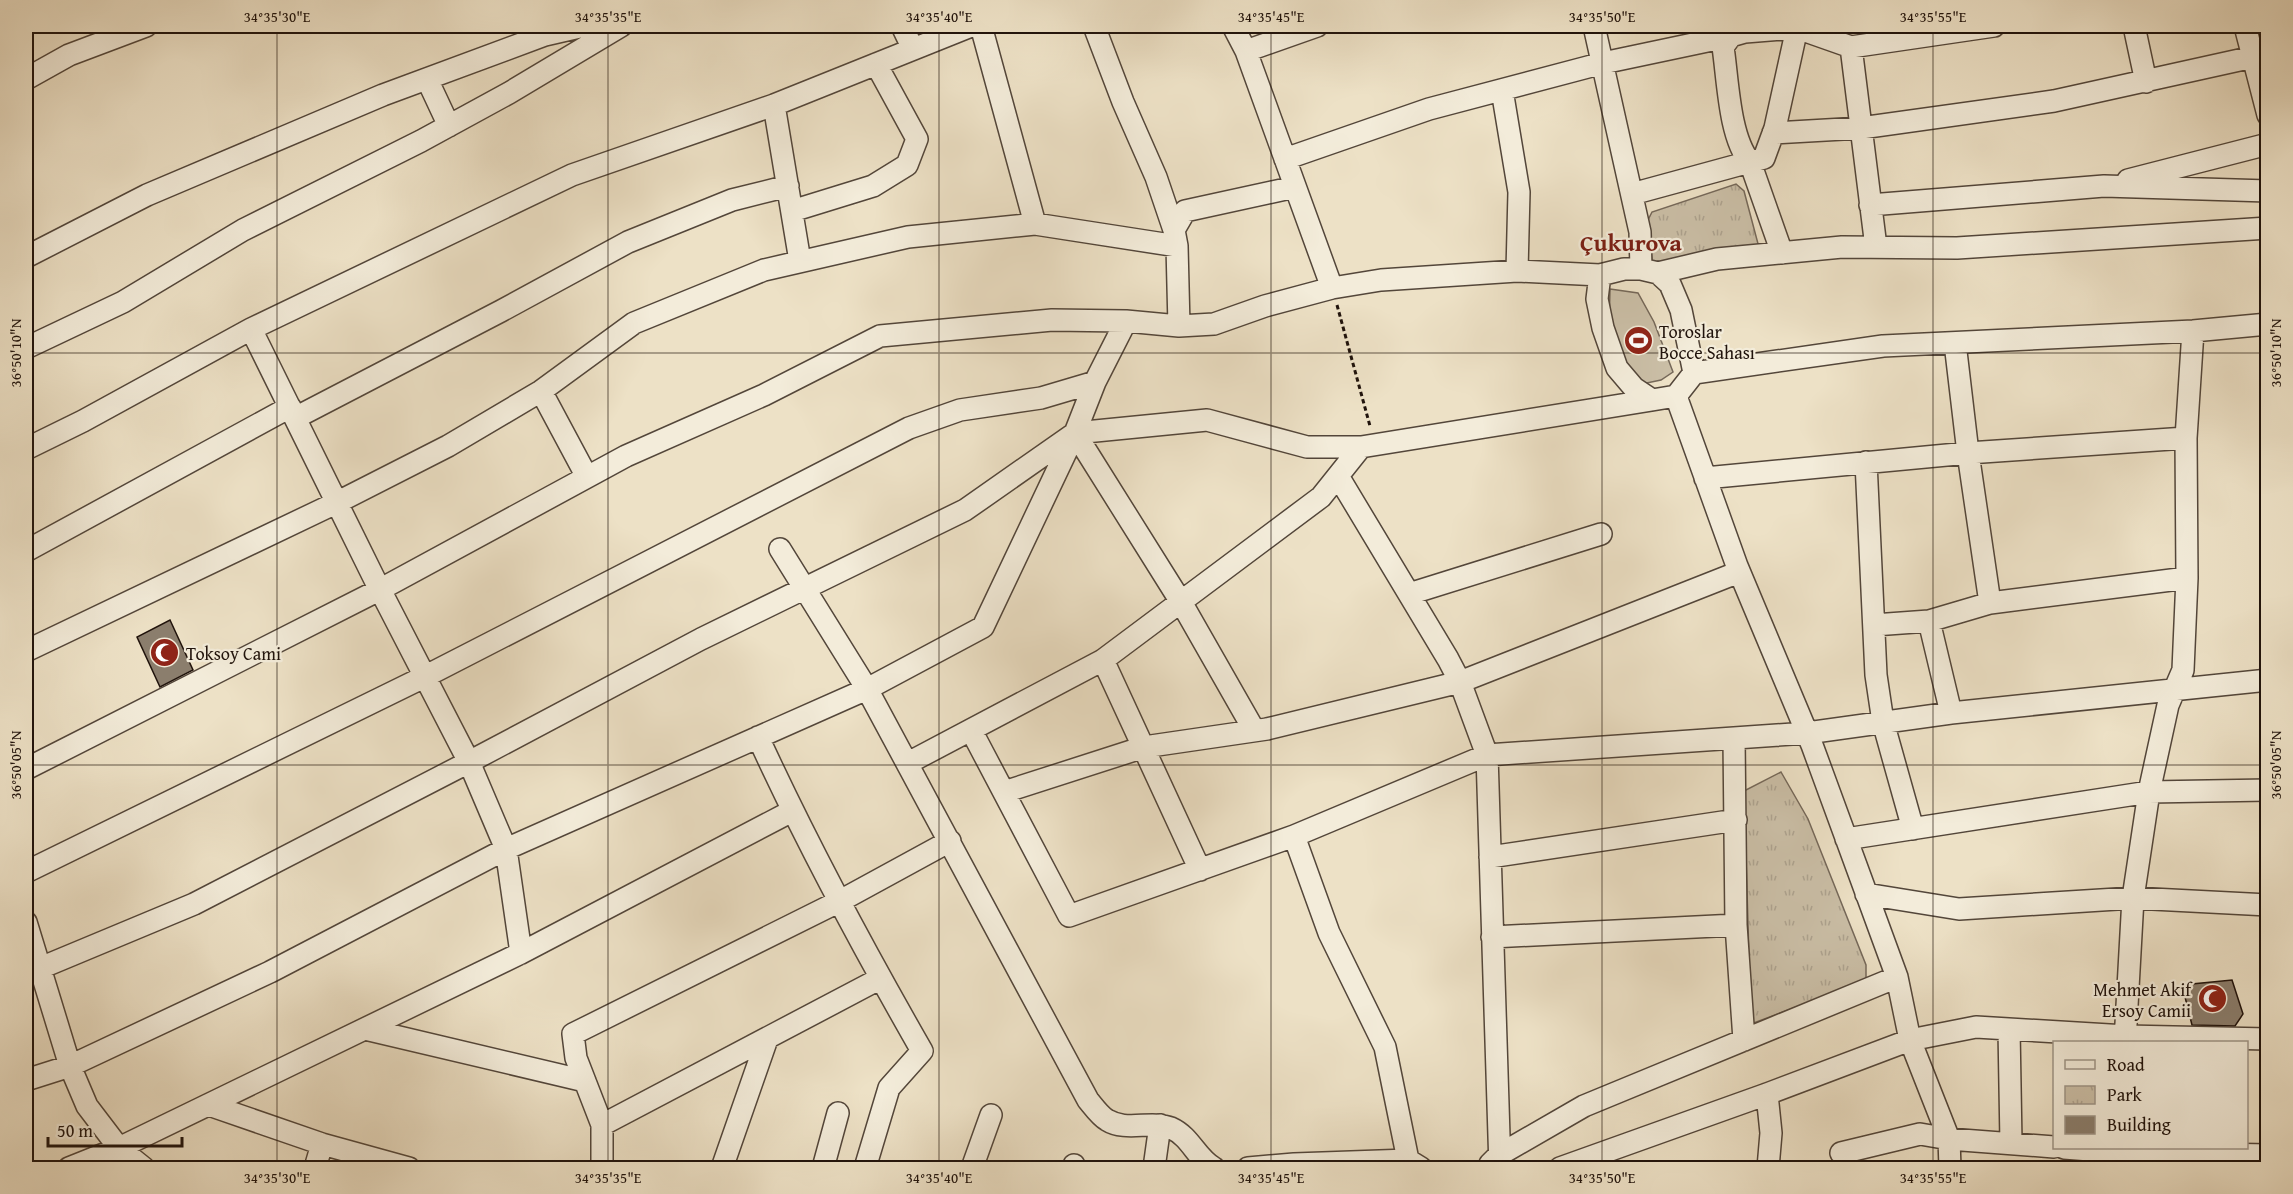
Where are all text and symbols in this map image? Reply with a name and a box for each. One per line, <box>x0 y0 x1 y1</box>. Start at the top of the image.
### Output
text: 34°35'30"E <box>244 6 311 27</box>
text: 34°35'35"E <box>575 6 642 27</box>
text: 34°35'40"E <box>906 6 973 27</box>
text: 34°35'45"E <box>1238 6 1305 27</box>
text: 34°35'50"E <box>1569 6 1636 27</box>
text: 34°35'55"E <box>1900 6 1967 27</box>
district label: Çukurova <box>1580 225 1683 260</box>
text: 36°50'10"N <box>5 318 26 387</box>
place label: Toroslar Bocce Sahası <box>1659 318 1755 366</box>
text: 36°50'10"N <box>2265 318 2286 387</box>
sports icon: Toroslar Bocce Sahası <box>1622 325 1654 357</box>
mosque icon: Toksoy Cami <box>149 637 181 669</box>
place label: Toksoy Cami <box>186 640 281 667</box>
text: 36°50'05"N <box>5 730 26 799</box>
text: 36°50'05"N <box>2265 730 2286 799</box>
place label: Mehmet Akif Ersoy Camii <box>2093 976 2193 1024</box>
mosque icon: Mehmet Akif Ersoy Camii <box>2196 983 2228 1015</box>
legend <box>2053 1041 2248 1149</box>
text: Road <box>2107 1051 2145 1078</box>
text: Park <box>2107 1081 2143 1108</box>
scale bar <box>48 1110 182 1148</box>
text: Building <box>2107 1111 2171 1138</box>
text: 50 m <box>57 1117 93 1144</box>
text: 34°35'30"E <box>244 1167 311 1188</box>
text: 34°35'35"E <box>575 1167 642 1188</box>
text: 34°35'40"E <box>906 1167 973 1188</box>
text: 34°35'45"E <box>1238 1167 1305 1188</box>
text: 34°35'50"E <box>1569 1167 1636 1188</box>
text: 34°35'55"E <box>1900 1167 1967 1188</box>

